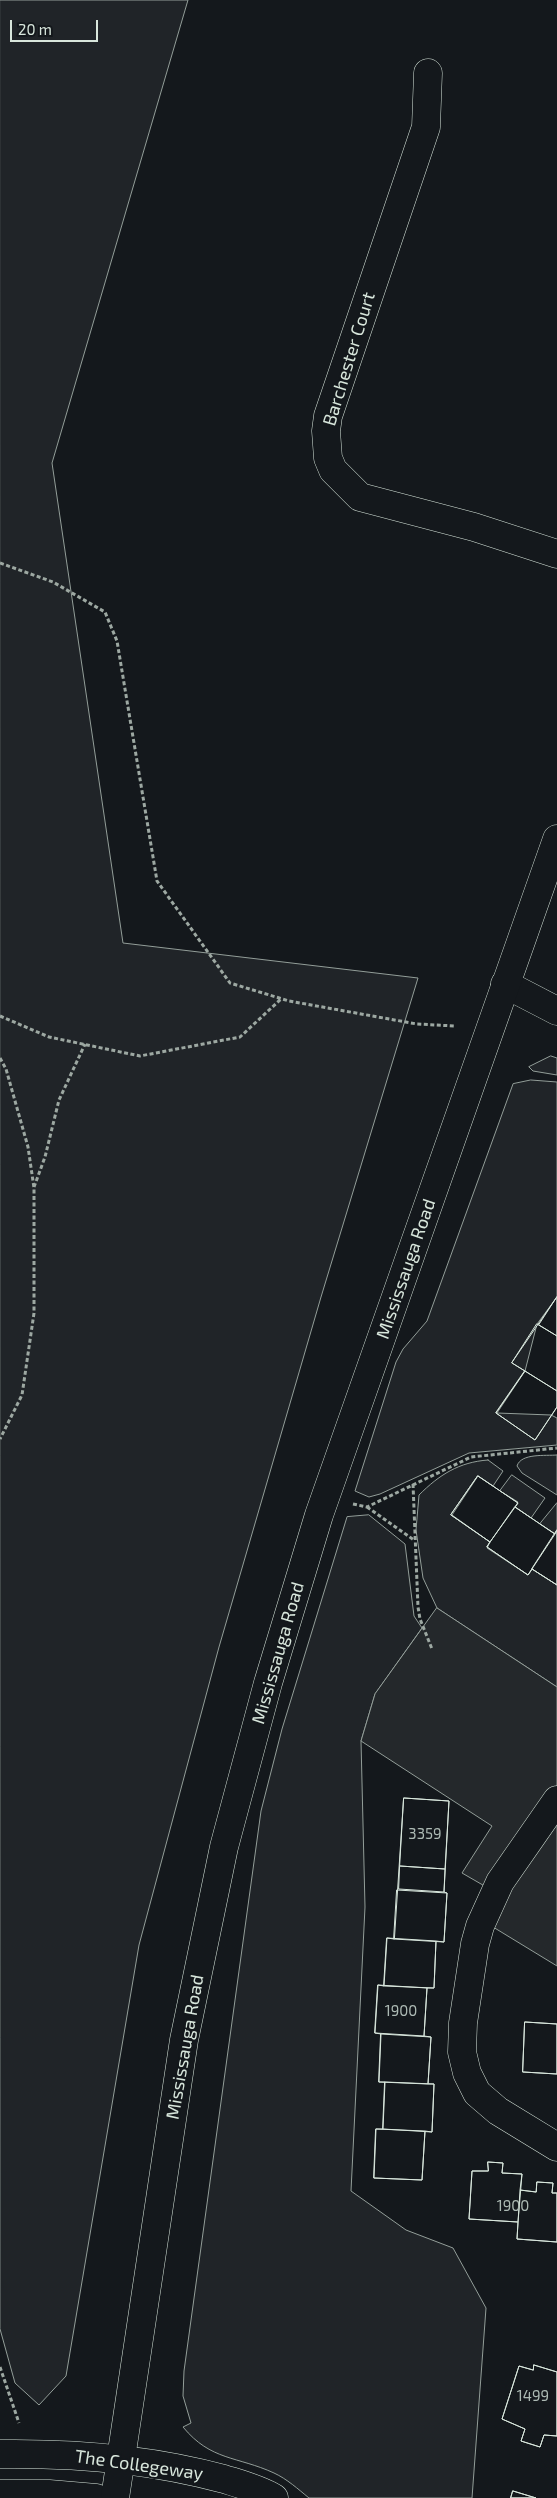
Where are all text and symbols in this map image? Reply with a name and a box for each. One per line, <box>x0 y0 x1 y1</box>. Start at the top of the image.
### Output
scale bar <box>12 10 100 42</box>
text: 20 m <box>18 20 52 38</box>
street label: Barchester Court <box>318 290 380 428</box>
street label: Mississauga Road <box>372 1196 440 1342</box>
street label: Mississauga Road <box>247 1579 309 1727</box>
house number: 3359 <box>408 1825 442 1843</box>
street label: Mississauga Road <box>162 1973 208 2121</box>
house number: 1900 <box>385 2002 417 2020</box>
house number: 1900 <box>497 2197 529 2215</box>
house number: 1499 <box>517 2387 549 2405</box>
street label: The Collegeway <box>73 2445 205 2485</box>

